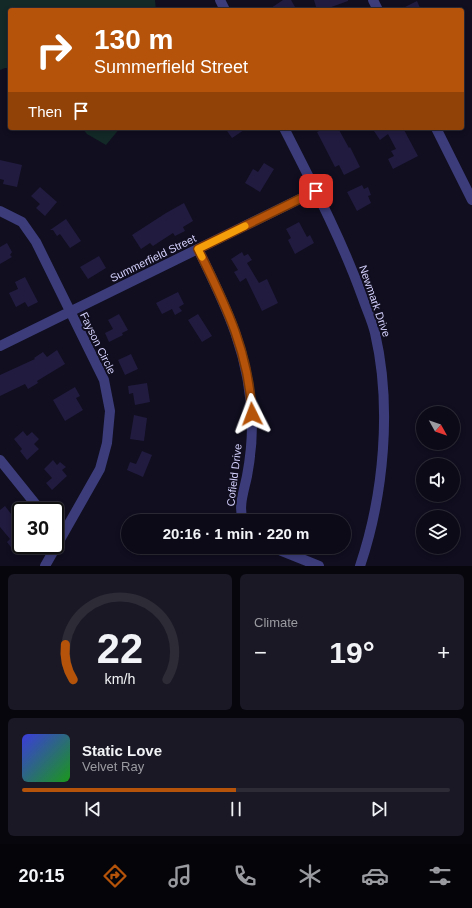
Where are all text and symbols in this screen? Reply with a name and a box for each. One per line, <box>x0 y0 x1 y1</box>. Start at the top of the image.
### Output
icon: right <box>28 24 80 76</box>
text: 130 m <box>94 24 173 55</box>
text: Summerfield Street <box>94 57 248 77</box>
icon: arrive <box>70 100 92 122</box>
text: Then <box>28 103 62 120</box>
pin <box>299 174 333 208</box>
icon: arrive <box>305 180 327 202</box>
street label: Summerfield Street <box>108 232 198 284</box>
street label: Newmark Drive <box>357 264 393 338</box>
street label: Fayson Circle <box>78 310 118 376</box>
position arrow <box>231 393 273 435</box>
north arrow <box>416 406 460 450</box>
map controls <box>416 406 460 554</box>
street label: Cofield Drive <box>224 443 244 507</box>
button: sound <box>416 458 460 502</box>
speed limit sign: 30 <box>12 502 64 554</box>
button: layers <box>416 510 460 554</box>
text: 20:16 · 1 min · 220 m <box>163 525 309 542</box>
text: Climate <box>254 615 298 630</box>
text: 22 <box>97 625 143 672</box>
text: 19° <box>329 636 375 669</box>
text: − <box>254 640 267 665</box>
text: + <box>437 640 450 665</box>
text: km/h <box>105 671 136 687</box>
text: Static Love <box>82 742 162 759</box>
text: Velvet Ray <box>82 759 144 774</box>
icon: previous <box>82 798 104 820</box>
icon: pause <box>225 798 247 820</box>
icon: next <box>368 798 390 820</box>
icon: directions <box>101 862 129 890</box>
icon: music <box>166 862 194 890</box>
icon: phone <box>231 862 259 890</box>
icon: climate <box>296 862 324 890</box>
icon: car <box>361 862 389 890</box>
icon: filters <box>426 862 454 890</box>
text: 20:15 <box>18 866 64 886</box>

